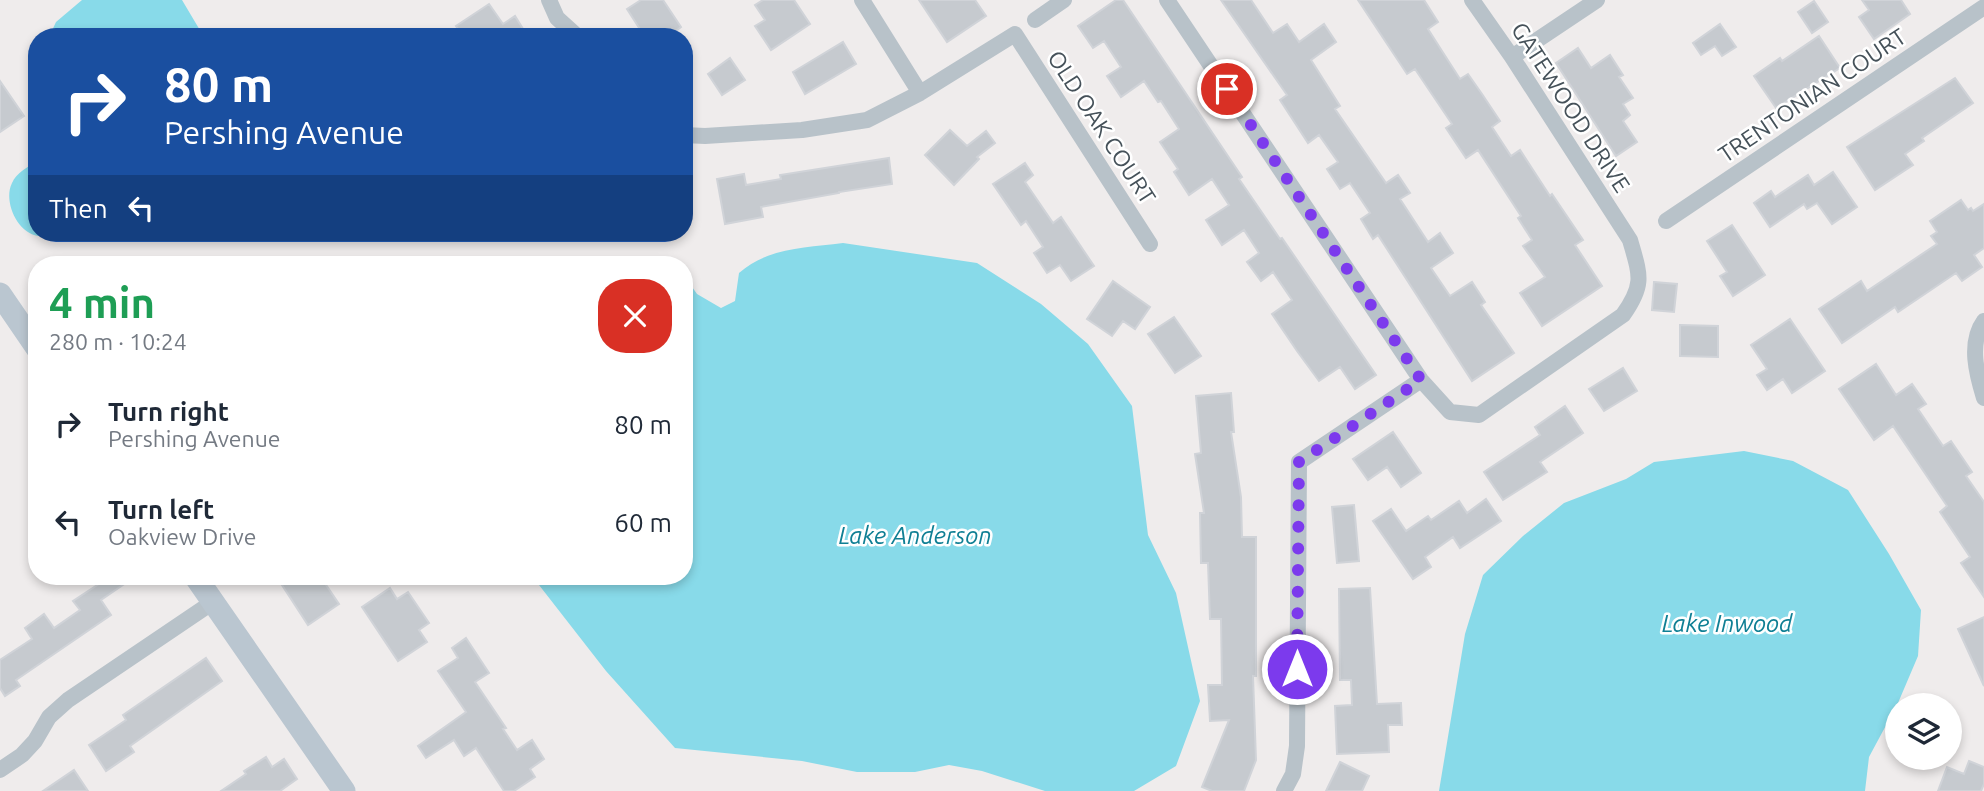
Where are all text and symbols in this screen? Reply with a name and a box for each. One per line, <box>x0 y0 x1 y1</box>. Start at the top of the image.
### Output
street label: GATEWOOD DRIVE <box>1507 18 1635 196</box>
street label: TRENTONIAN COURT <box>1714 23 1910 167</box>
street label: OLD OAK COURT <box>1043 46 1161 208</box>
icon: right <box>49 56 140 147</box>
text: 80 m <box>164 56 273 111</box>
pin <box>1197 59 1257 119</box>
icon: arrive <box>1208 70 1246 108</box>
text: Pershing Avenue <box>164 114 404 150</box>
icon: left <box>122 189 160 227</box>
text: Then <box>49 194 108 223</box>
text: 4 min <box>49 279 155 326</box>
button: close <box>598 279 672 353</box>
text: 280 m · 10:24 <box>49 329 187 354</box>
text: Turn right <box>108 397 229 426</box>
icon: right <box>49 405 87 443</box>
text: 80 m <box>614 410 672 439</box>
text: Pershing Avenue <box>108 426 281 451</box>
text: Turn left <box>108 495 214 524</box>
icon: left <box>49 503 87 541</box>
text: 60 m <box>614 508 672 537</box>
water label: Lake Anderson <box>838 522 992 549</box>
text: Oakview Drive <box>108 524 256 549</box>
water label: Lake Inwood <box>1662 610 1793 637</box>
position arrow <box>1260 632 1334 706</box>
map controls <box>1885 693 1962 770</box>
button: layers <box>1885 693 1962 770</box>

